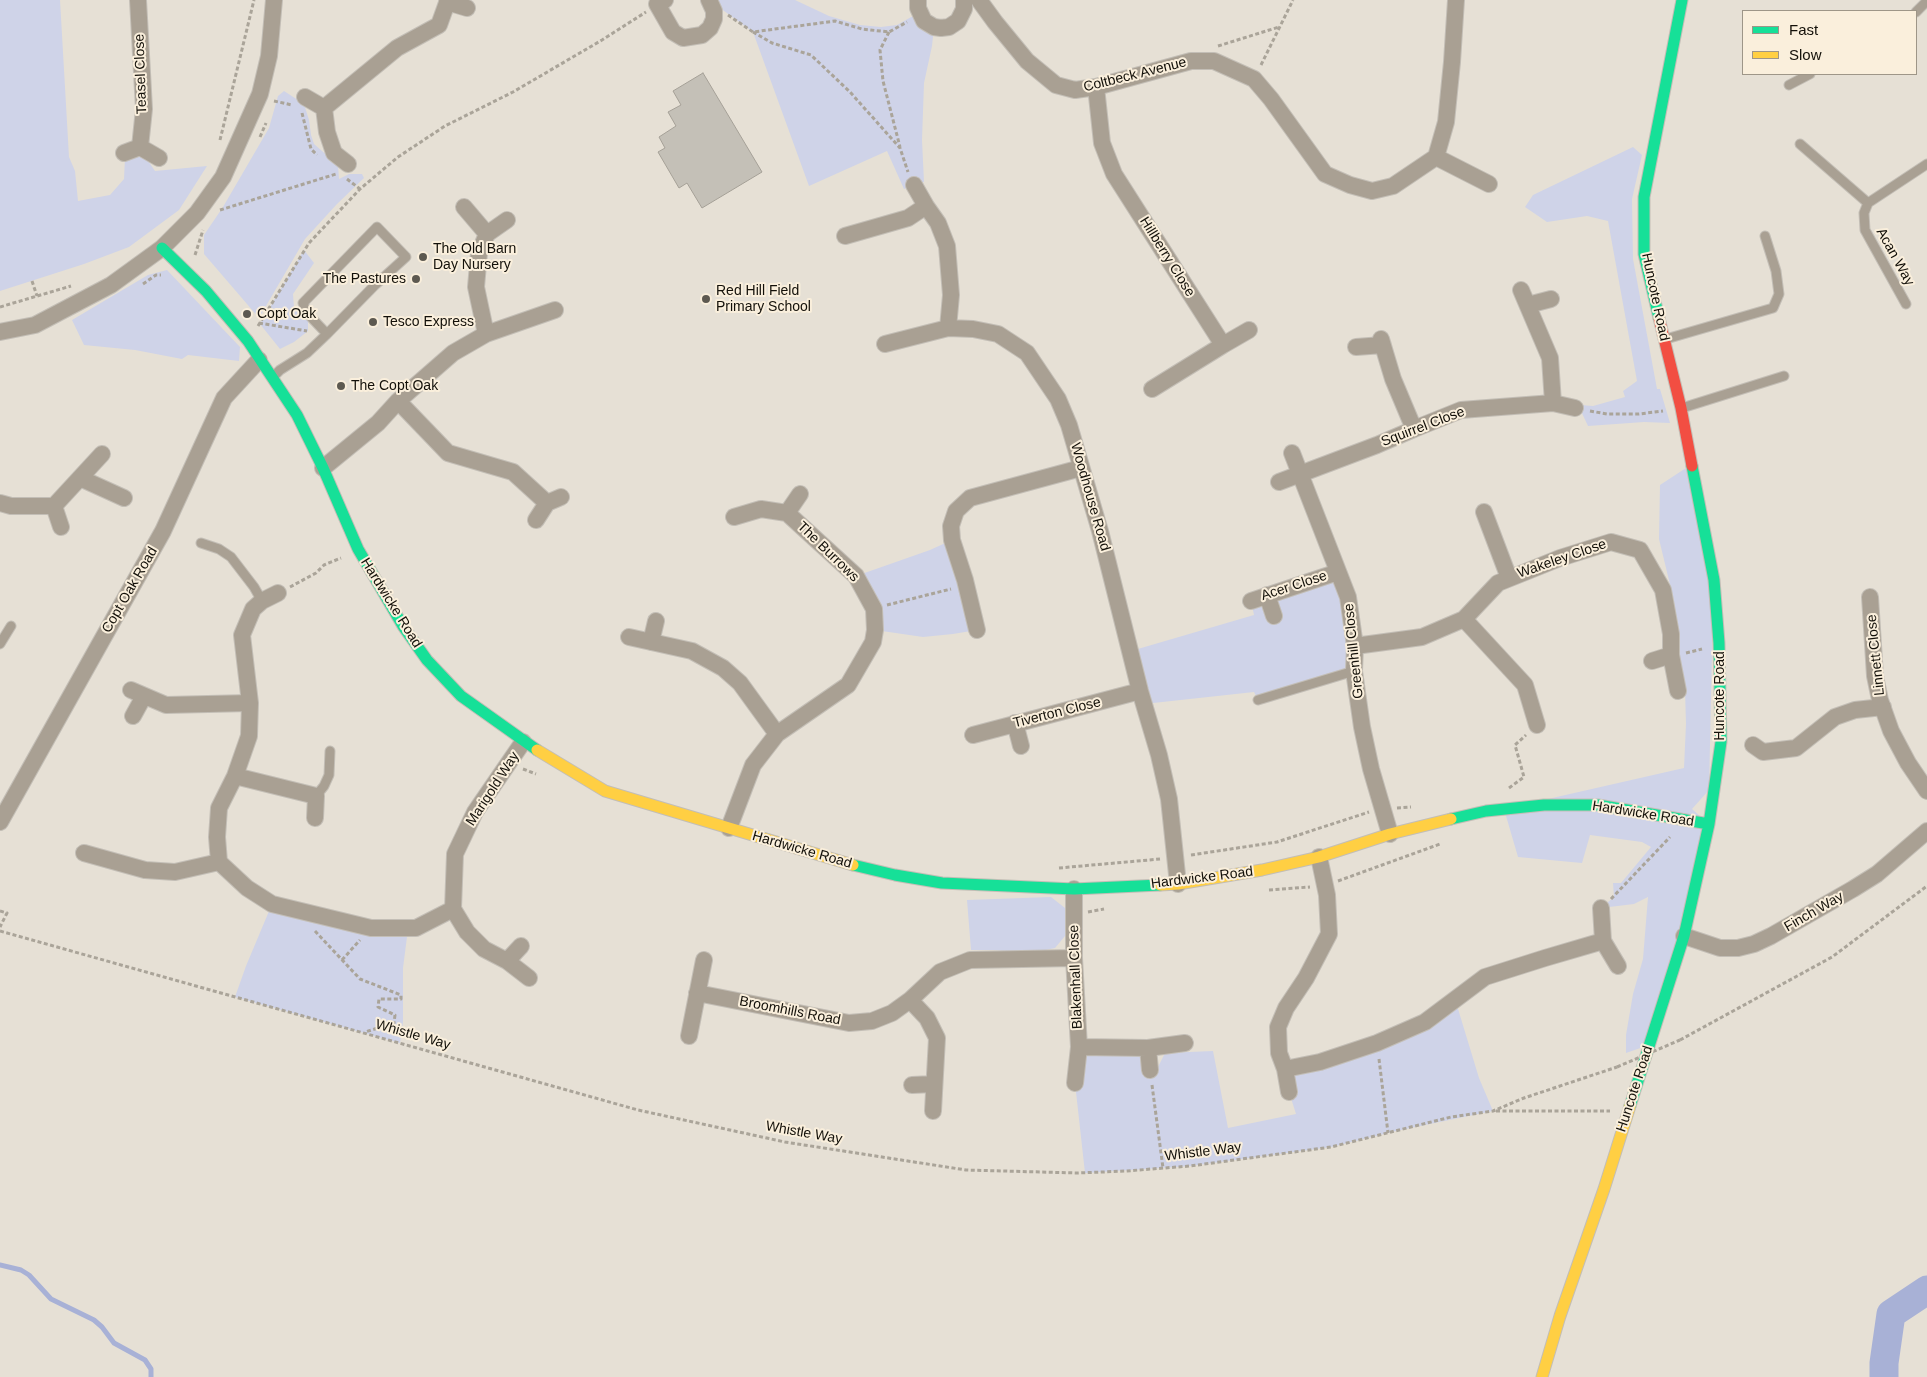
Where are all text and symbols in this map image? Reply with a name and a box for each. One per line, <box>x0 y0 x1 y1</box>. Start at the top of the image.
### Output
legend <box>1742 10 1917 75</box>
text: Fast <box>1789 21 1818 38</box>
street label: Teasel Close <box>131 34 151 114</box>
text: Slow <box>1789 46 1822 63</box>
street label: Coltbeck Avenue <box>1082 54 1188 96</box>
street label: Hillberry Close <box>1136 214 1198 300</box>
street label: Acan Way <box>1872 225 1918 289</box>
place label: The Old Barn Day Nursery <box>433 241 516 274</box>
marker: The Old Barn Day Nursery <box>417 251 429 263</box>
street label: Huncote Road <box>1637 251 1673 343</box>
place label: The Pastures <box>323 271 406 287</box>
marker: The Pastures <box>410 273 422 285</box>
place label: Red Hill Field Primary School <box>716 283 811 316</box>
marker: Red Hill Field Primary School <box>700 293 712 305</box>
place label: Copt Oak <box>257 306 316 322</box>
marker: Copt Oak <box>241 308 253 320</box>
place label: Tesco Express <box>383 314 474 330</box>
marker: Tesco Express <box>367 316 379 328</box>
place label: The Copt Oak <box>351 378 438 394</box>
marker: The Copt Oak <box>335 380 347 392</box>
street label: Squirrel Close <box>1379 403 1467 451</box>
street label: Woodhouse Road <box>1067 441 1113 553</box>
street label: The Burrows <box>794 518 862 586</box>
street label: Wakeley Close <box>1515 536 1609 582</box>
street label: Copt Oak Road <box>99 544 161 636</box>
street label: Hardwicke Road <box>357 555 425 651</box>
street label: Acer Close <box>1259 567 1329 605</box>
street label: Greenhill Close <box>1341 603 1367 699</box>
street label: Linnett Close <box>1863 613 1889 697</box>
street label: Huncote Road <box>1712 651 1728 741</box>
street label: Tiverton Close <box>1011 694 1103 732</box>
street label: Marigold Way <box>463 749 523 829</box>
street label: Hardwicke Road <box>1591 798 1695 830</box>
street label: Hardwicke Road <box>750 828 854 872</box>
street label: Hardwicke Road <box>1150 863 1254 893</box>
street label: Finch Way <box>1781 888 1847 936</box>
street label: Blakenhall Close <box>1066 925 1086 1029</box>
street label: Broomhills Road <box>738 993 842 1029</box>
street label: Whistle Way <box>374 1016 452 1054</box>
street label: Huncote Road <box>1613 1044 1657 1134</box>
street label: Whistle Way <box>764 1118 844 1148</box>
street label: Whistle Way <box>1164 1139 1242 1165</box>

